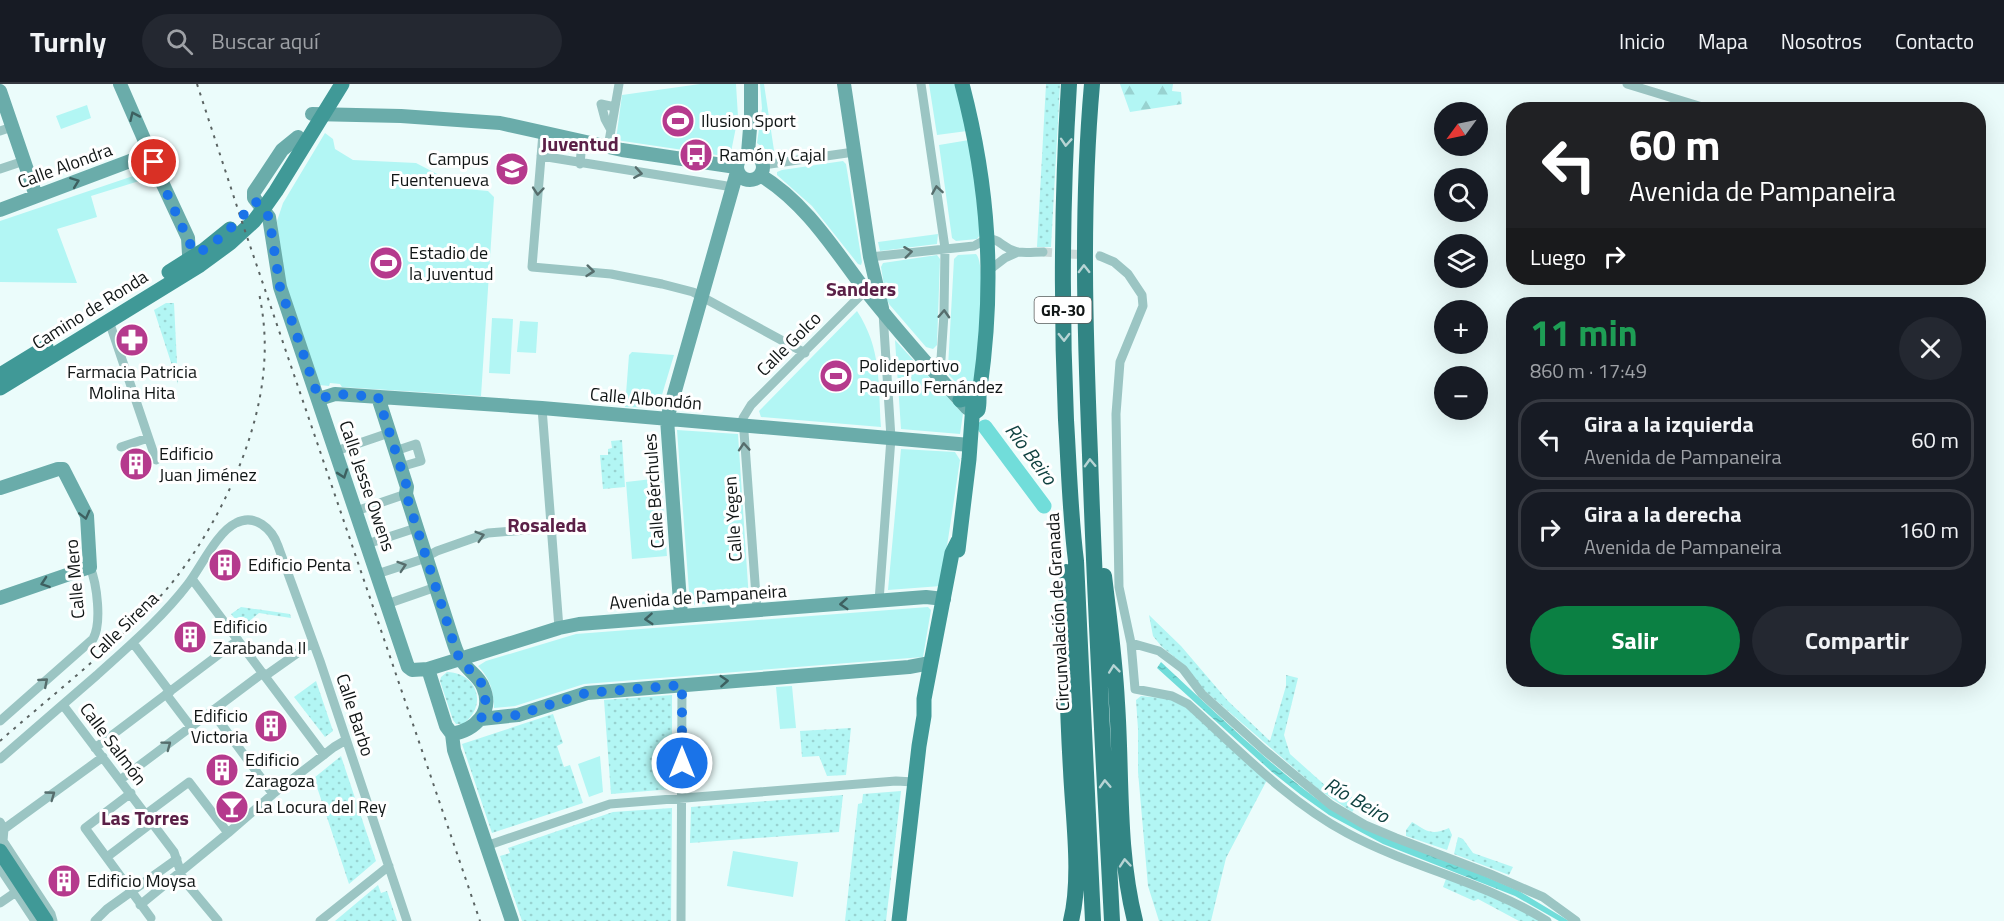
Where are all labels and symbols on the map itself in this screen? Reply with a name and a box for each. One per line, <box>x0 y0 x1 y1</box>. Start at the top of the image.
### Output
north arrow <box>1434 102 1488 156</box>
sports icon: Ilusion Sport <box>660 103 696 139</box>
place label: Ilusion Sport <box>701 107 797 134</box>
one-way arrow <box>129 111 141 122</box>
district label: Juventud <box>541 128 619 159</box>
street label: Calle Alondra <box>14 136 116 195</box>
pin <box>128 136 179 187</box>
bus stop icon: Ramón y Cajal <box>678 137 714 173</box>
one-way arrow <box>1059 138 1072 147</box>
place label: Ramón y Cajal <box>719 141 826 168</box>
place label: Campus Fuentenueva <box>390 145 489 193</box>
school or university icon: Campus Fuentenueva <box>494 151 530 187</box>
one-way arrow <box>633 166 643 178</box>
one-way arrow <box>68 177 79 189</box>
one-way arrow <box>932 185 944 195</box>
one-way arrow <box>532 186 545 195</box>
place label: Estadio de la Juventud <box>409 239 494 287</box>
sports icon: Estadio de la Juventud <box>368 245 404 281</box>
one-way arrow <box>903 246 912 259</box>
street label: Camino de Ronda <box>27 263 153 356</box>
one-way arrow <box>586 264 595 277</box>
one-way arrow <box>1078 264 1090 273</box>
district label: Sanders <box>826 273 896 304</box>
road number: GR-30 <box>1034 297 1092 323</box>
street label: Calle Golco <box>750 305 827 382</box>
one-way arrow <box>938 309 951 318</box>
pharmacy icon: Farmacia Patricia Molina Hita <box>114 322 150 358</box>
one-way arrow <box>1058 333 1070 342</box>
place label: Polideportivo Paquillo Fernández <box>859 352 1003 400</box>
place label: Farmacia Patricia Molina Hita <box>67 358 197 406</box>
sports icon: Polideportivo Paquillo Fernández <box>818 358 854 394</box>
street label: Calle Albondón <box>589 380 703 417</box>
water label: Río Beiro <box>998 416 1066 492</box>
street label: Calle Jesse Owens <box>332 417 403 555</box>
street label: Calle Bérchules <box>636 433 671 549</box>
place label: Edificio Juan Jiménez <box>159 440 257 488</box>
one-way arrow <box>738 443 751 452</box>
building icon: Edificio Juan Jiménez <box>118 446 154 482</box>
one-way arrow <box>1084 459 1096 468</box>
one-way arrow <box>336 468 349 479</box>
street label: Calle Yegen <box>716 475 749 563</box>
district label: Rosaleda <box>507 509 587 540</box>
one-way arrow <box>78 510 91 520</box>
street label: Circunvalación de Granada <box>1039 512 1076 712</box>
one-way arrow <box>474 531 485 543</box>
street label: Calle Mero <box>58 538 91 620</box>
building icon: Edificio Penta <box>207 547 243 583</box>
place label: Edificio Penta <box>248 551 351 578</box>
one-way arrow <box>396 561 407 573</box>
one-way arrow <box>40 575 51 588</box>
street label: Avenida de Pampaneira <box>608 577 788 616</box>
street label: Calle Sirena <box>83 585 165 666</box>
one-way arrow <box>839 597 848 610</box>
one-way arrow <box>645 612 654 625</box>
place label: Edificio Zarabanda II <box>213 613 306 661</box>
building icon: Edificio Zarabanda II <box>172 619 208 655</box>
one-way arrow <box>1108 664 1121 673</box>
street label: Calle Barbo <box>329 670 382 760</box>
one-way arrow <box>719 675 728 688</box>
one-way arrow <box>37 678 48 689</box>
street label: Calle Salmón <box>73 697 153 791</box>
place label: Edificio Victoria <box>191 702 248 750</box>
building icon: Edificio Victoria <box>253 708 289 744</box>
position arrow <box>650 731 714 795</box>
one-way arrow <box>160 741 171 752</box>
place label: Edificio Zaragoza <box>245 746 315 794</box>
building icon: Edificio Zaragoza <box>204 752 240 788</box>
water label: Río Beiro <box>1319 769 1397 831</box>
one-way arrow <box>1098 779 1111 788</box>
bar icon: La Locura del Rey <box>214 789 250 825</box>
one-way arrow <box>45 791 56 802</box>
place label: La Locura del Rey <box>255 793 387 820</box>
district label: Las Torres <box>101 802 189 833</box>
one-way arrow <box>1119 859 1132 868</box>
building icon: Edificio Moysa <box>46 863 82 899</box>
place label: Edificio Moysa <box>87 867 196 894</box>

